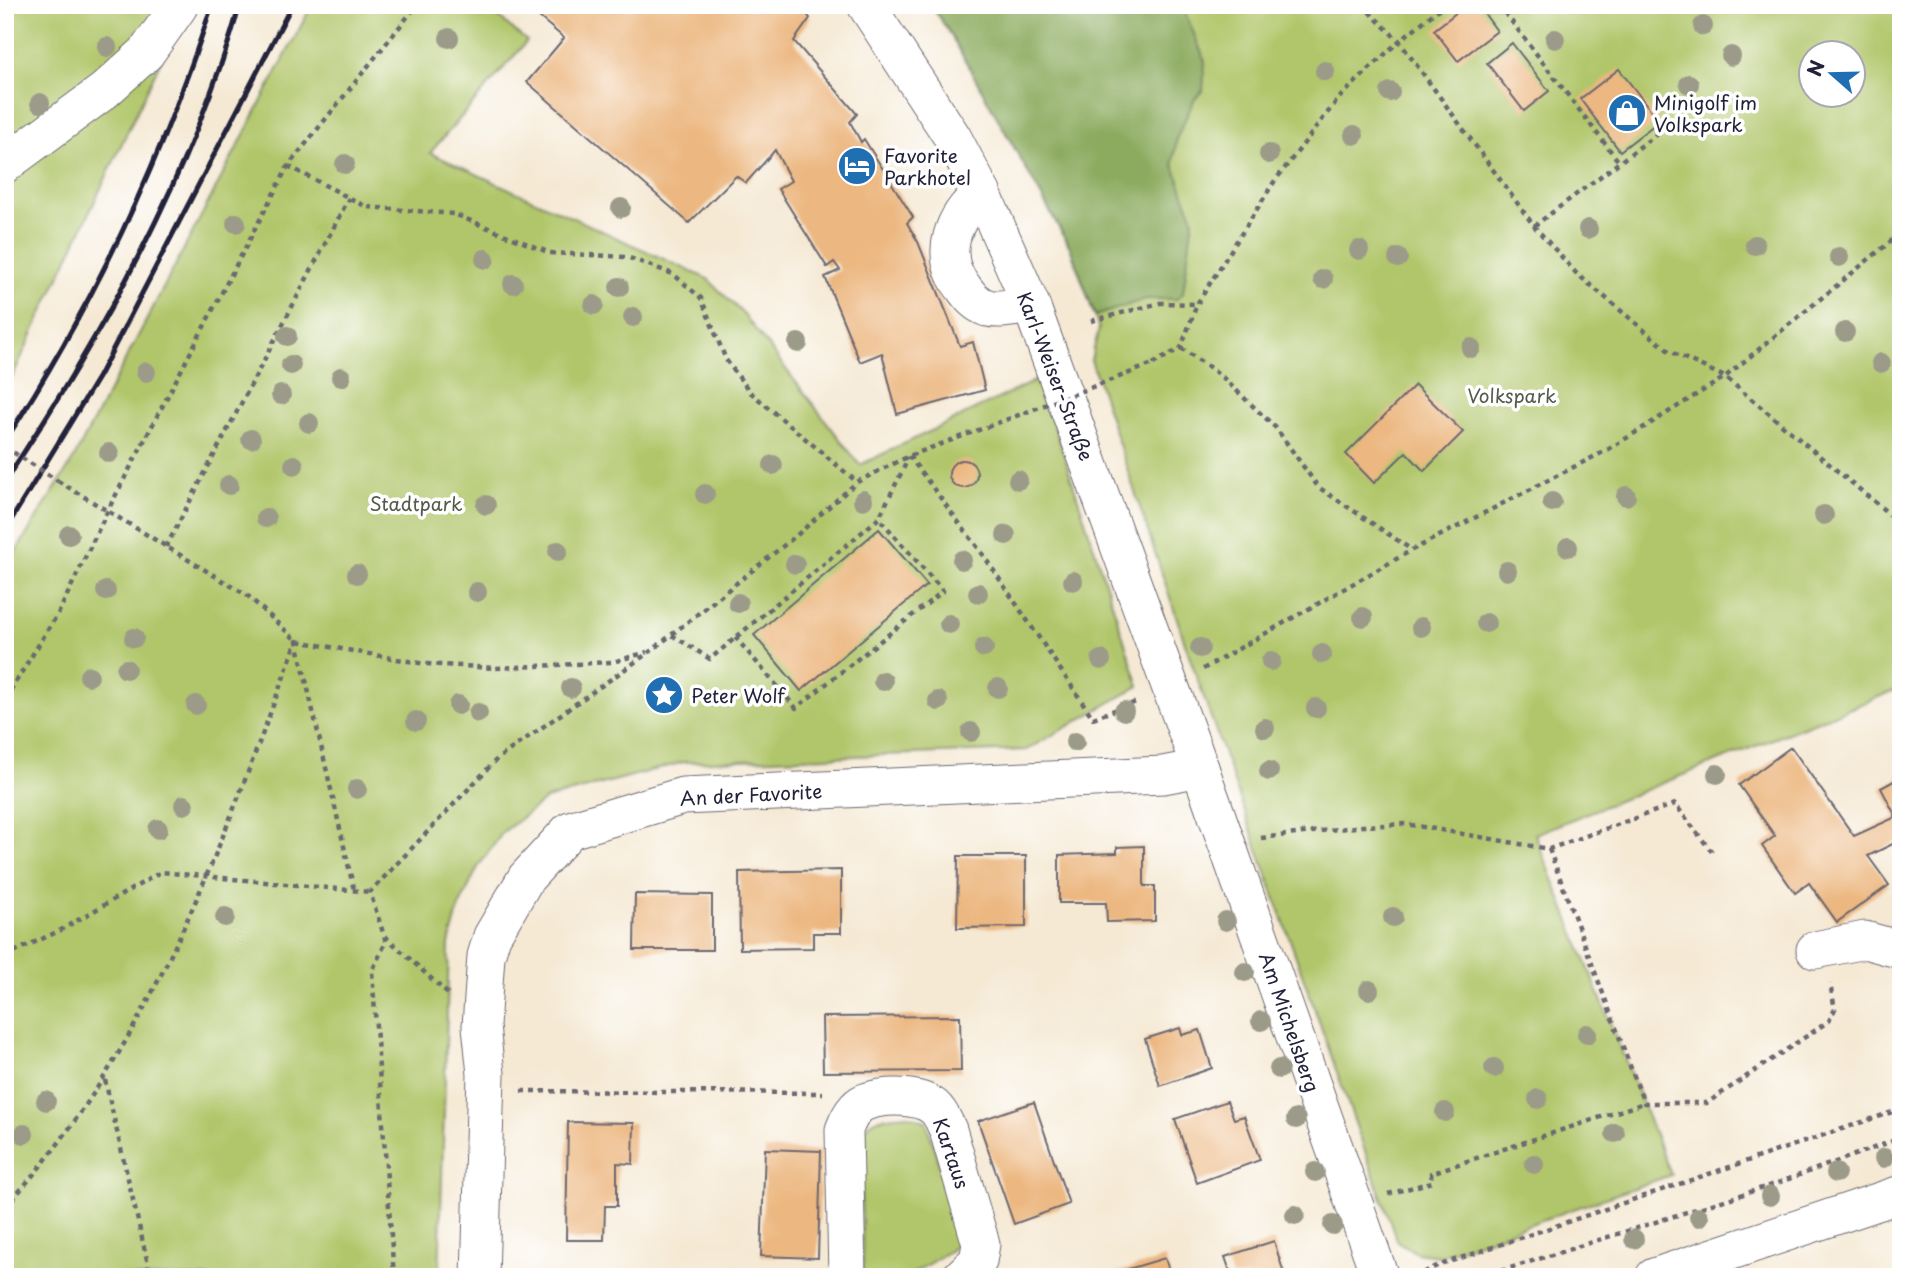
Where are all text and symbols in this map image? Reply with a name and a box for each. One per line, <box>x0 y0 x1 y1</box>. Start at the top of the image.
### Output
north arrow <box>1798 38 1868 108</box>
text: N <box>1799 56 1831 80</box>
place label: Minigolf im Volkspark <box>1654 88 1757 138</box>
shop icon: Minigolf im Volkspark <box>1606 92 1648 134</box>
place label: Favorite Parkhotel <box>884 141 971 191</box>
hotel icon: Favorite Parkhotel <box>836 145 878 187</box>
street label: Karl-Weiser-Straße <box>1011 288 1101 464</box>
park label: Volkspark <box>1468 381 1557 409</box>
park label: Stadtpark <box>369 489 463 517</box>
place icon: Peter Wolf <box>643 674 685 716</box>
place label: Peter Wolf <box>691 681 787 709</box>
street label: An der Favorite <box>679 776 823 812</box>
street label: Am Michelsberg <box>1253 948 1327 1096</box>
street label: Kartaus <box>927 1114 977 1192</box>

